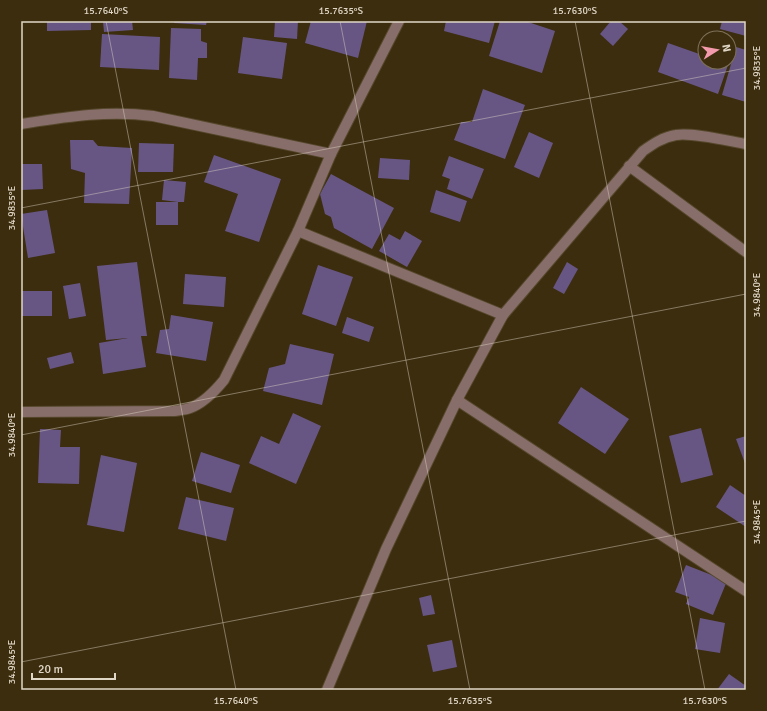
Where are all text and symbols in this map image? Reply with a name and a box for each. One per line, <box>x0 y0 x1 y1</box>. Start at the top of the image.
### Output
text: 15.7640°S <box>84 5 129 17</box>
text: 15.7635°S <box>319 5 364 17</box>
text: 15.7630°S <box>553 5 598 17</box>
north arrow <box>697 30 737 70</box>
text: N <box>719 43 733 53</box>
text: 34.9835°E <box>751 45 763 90</box>
text: 34.9835°E <box>6 185 18 230</box>
text: 34.9840°E <box>751 272 763 317</box>
text: 34.9840°E <box>6 412 18 457</box>
text: 34.9845°E <box>751 499 763 544</box>
text: 34.9845°E <box>6 639 18 684</box>
scale bar <box>32 655 115 681</box>
text: 20 m <box>38 662 63 677</box>
text: 15.7640°S <box>214 695 259 707</box>
text: 15.7635°S <box>448 695 493 707</box>
text: 15.7630°S <box>683 695 728 707</box>

